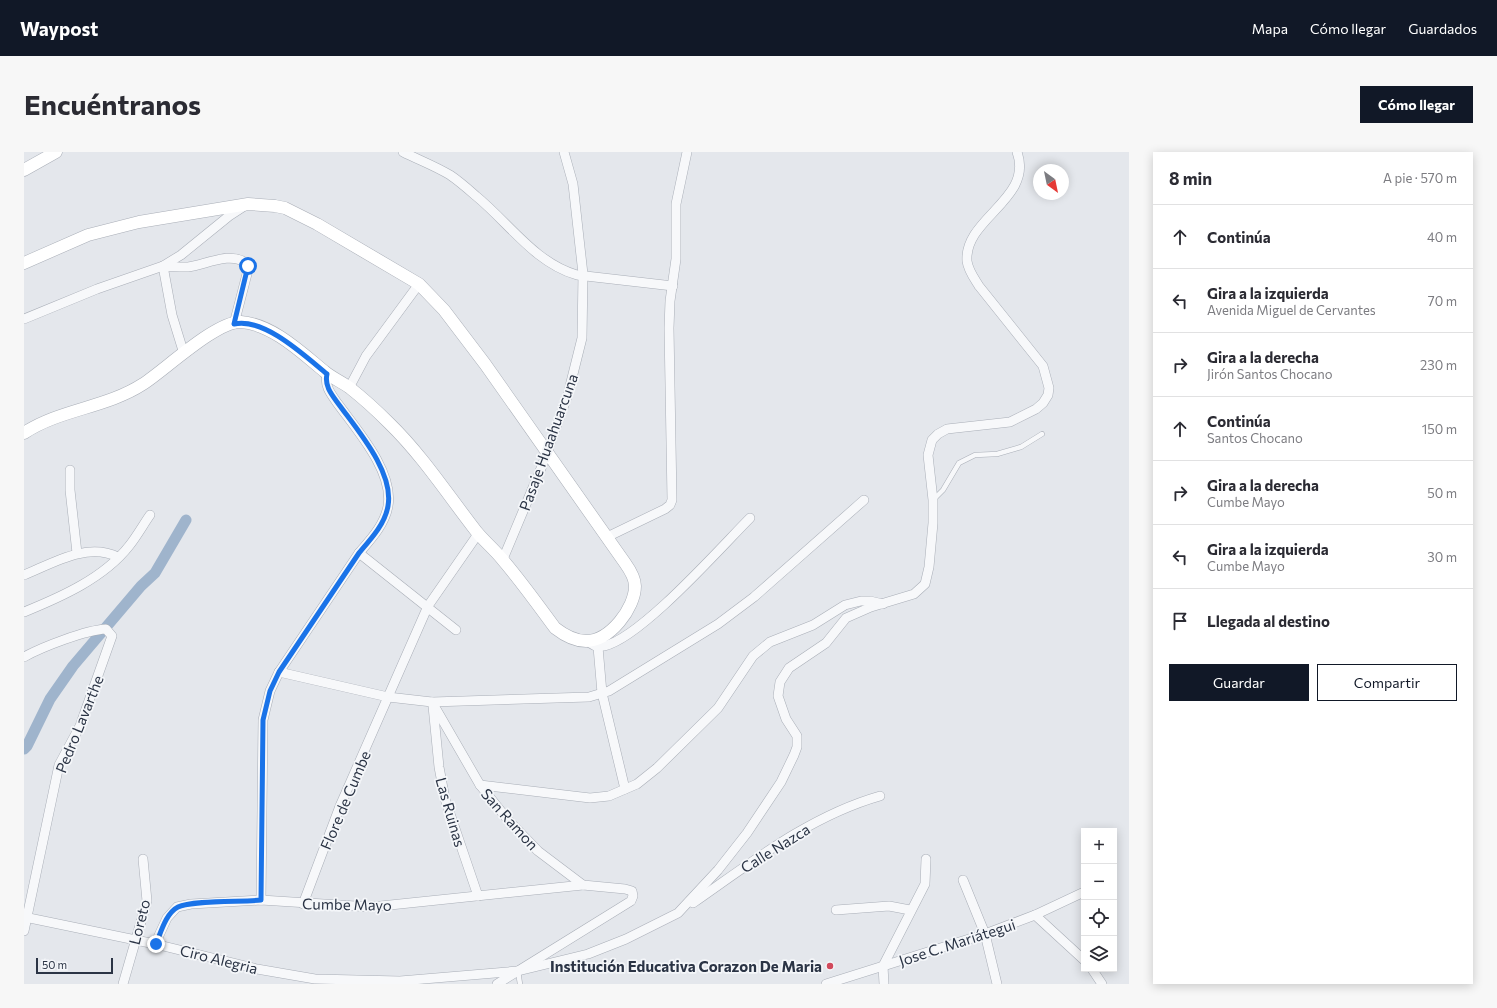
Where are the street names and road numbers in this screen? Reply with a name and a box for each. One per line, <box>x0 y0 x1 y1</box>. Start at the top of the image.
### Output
street label: Pasaje Huaahuarcuna <box>515 371 581 513</box>
street label: Pedro Lavarthe <box>51 673 107 775</box>
street label: Flore de Cumbe <box>316 748 374 852</box>
street label: Las Ruinas <box>432 775 470 849</box>
street label: San Ramon <box>478 785 542 853</box>
street label: Calle Nazca <box>737 820 813 876</box>
street label: Cumbe Mayo <box>302 894 392 914</box>
street label: Loreto <box>125 897 153 947</box>
street label: Jose C. Mariátegui <box>896 915 1018 969</box>
street label: Ciro Alegria <box>178 941 260 977</box>

